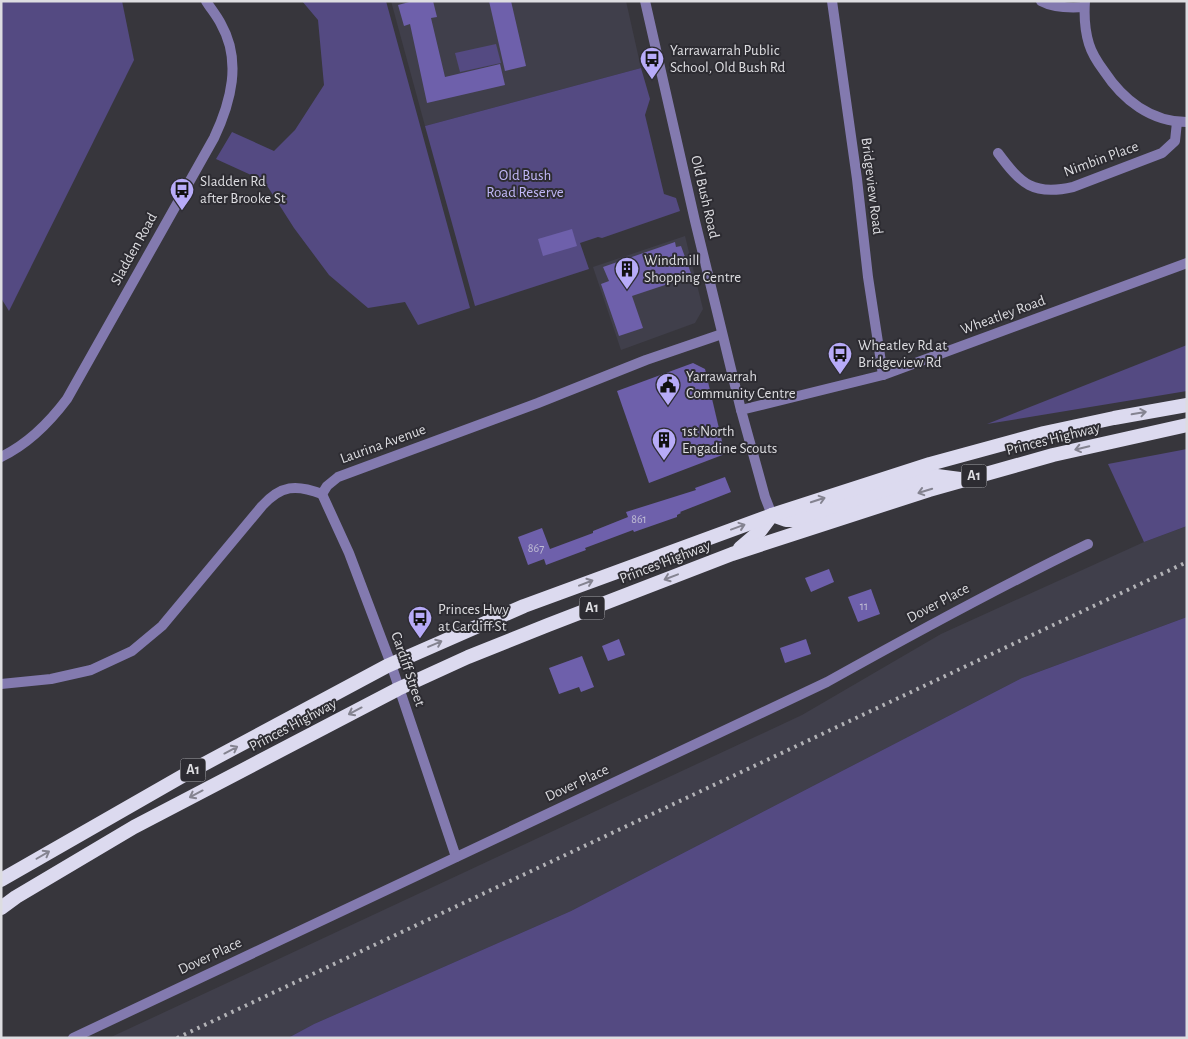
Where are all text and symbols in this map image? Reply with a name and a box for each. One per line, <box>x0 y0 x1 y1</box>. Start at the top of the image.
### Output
place label: Yarrawarrah Public School, Old Bush Rd <box>670 43 785 75</box>
bus stop icon: Yarrawarrah Public School, Old Bush Rd <box>639 46 665 80</box>
street label: Bridgeview Road <box>859 137 885 236</box>
street label: Nimbin Place <box>1062 138 1141 179</box>
street label: Old Bush Road <box>688 154 722 240</box>
park label: Old Bush Road Reserve <box>486 168 564 200</box>
place label: Sladden Rd after Brooke St <box>200 174 286 206</box>
bus stop icon: Sladden Rd after Brooke St <box>169 177 195 211</box>
street label: Sladden Road <box>108 210 160 288</box>
place label: Windmill Shopping Centre <box>644 253 741 285</box>
building icon: Windmill Shopping Centre <box>614 256 640 290</box>
street label: Wheatley Road <box>959 293 1048 337</box>
place label: Wheatley Rd at Bridgeview Rd <box>858 338 947 370</box>
bus stop icon: Wheatley Rd at Bridgeview Rd <box>827 341 853 375</box>
place label: Yarrawarrah Community Centre <box>686 369 796 401</box>
public building icon: Yarrawarrah Community Centre <box>655 372 681 406</box>
one-way arrow <box>1130 408 1146 418</box>
street label: Princes Highway <box>1004 420 1102 458</box>
street label: Laurina Avenue <box>338 422 428 466</box>
place label: 1st North Engadine Scouts <box>682 424 777 456</box>
building icon: 1st North Engadine Scouts <box>651 427 677 461</box>
one-way arrow <box>1074 444 1090 453</box>
road number: A1 <box>962 464 986 488</box>
one-way arrow <box>917 487 933 497</box>
one-way arrow <box>810 495 825 504</box>
house number: 861 <box>631 513 647 525</box>
one-way arrow <box>729 522 745 531</box>
street label: Princes Highway <box>617 538 713 586</box>
house number: 867 <box>528 542 544 554</box>
one-way arrow <box>664 573 679 582</box>
one-way arrow <box>578 578 593 587</box>
street label: Dover Place <box>904 580 972 626</box>
road number: A1 <box>580 596 604 620</box>
house number: 11 <box>860 600 868 612</box>
place label: Princes Hwy at Cardiff St <box>438 602 509 634</box>
bus stop icon: Princes Hwy at Cardiff St <box>407 605 433 639</box>
street label: Cardiff Street <box>388 630 428 708</box>
one-way arrow <box>427 639 443 648</box>
street label: Princes Highway <box>247 696 340 754</box>
one-way arrow <box>348 706 363 716</box>
one-way arrow <box>223 744 237 754</box>
road number: A1 <box>180 758 206 782</box>
street label: Dover Place <box>543 762 611 804</box>
one-way arrow <box>188 789 203 799</box>
one-way arrow <box>36 850 51 860</box>
street label: Dover Place <box>176 935 244 977</box>

